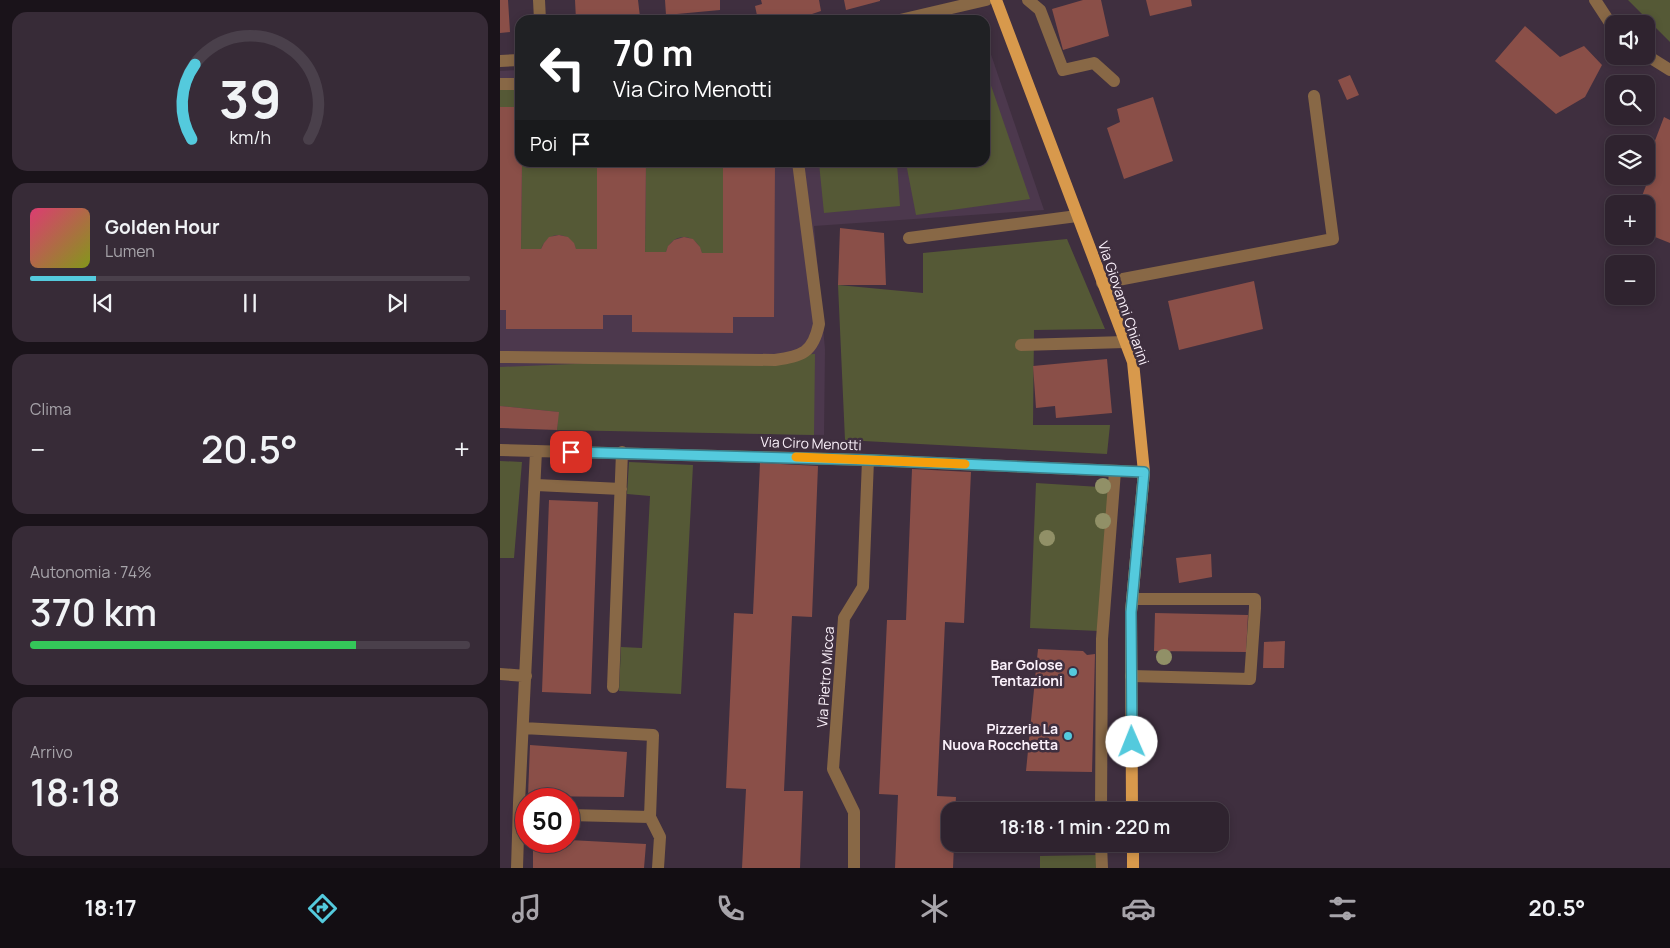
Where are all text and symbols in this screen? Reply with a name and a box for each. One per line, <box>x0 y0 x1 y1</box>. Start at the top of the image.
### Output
map controls <box>1605 15 1655 305</box>
button: sound <box>1605 15 1655 65</box>
text: 70 m <box>613 29 693 77</box>
icon: left <box>530 35 595 100</box>
text: 39 <box>219 63 281 134</box>
text: Via Ciro Menotti <box>613 74 772 104</box>
button: search <box>1605 75 1655 125</box>
text: km/h <box>229 125 271 149</box>
icon: arrive <box>567 130 595 158</box>
text: Poi <box>530 131 557 157</box>
button: layers <box>1605 135 1655 185</box>
button: + <box>1605 195 1655 245</box>
text: Golden Hour <box>105 214 219 240</box>
street label: Via Giovanni Chiarini <box>1094 239 1154 367</box>
text: Lumen <box>105 240 155 262</box>
button: − <box>1605 255 1655 305</box>
icon: previous <box>89 289 117 317</box>
icon: pause <box>236 289 264 317</box>
icon: next <box>383 289 411 317</box>
text: Clima <box>30 398 71 420</box>
text: 20.5° <box>201 422 298 474</box>
text: − <box>30 430 45 468</box>
text: + <box>454 430 470 468</box>
pin <box>550 431 592 473</box>
street label: Via Ciro Menotti <box>760 432 862 454</box>
icon: arrive <box>557 438 585 466</box>
text: Autonomia · 74% <box>30 561 152 583</box>
text: 370 km <box>30 585 157 637</box>
street label: Via Pietro Micca <box>812 626 838 728</box>
place label: Bar Golose Tentazioni <box>990 655 1063 690</box>
marker: Bar Golose Tentazioni <box>1067 666 1079 678</box>
position arrow <box>1105 715 1157 767</box>
place label: Pizzeria La Nuova Rocchetta <box>942 719 1058 754</box>
marker: Pizzeria La Nuova Rocchetta <box>1062 730 1074 742</box>
text: Arrivo <box>30 741 73 763</box>
text: 18:18 <box>30 765 120 817</box>
speed limit sign: 50 <box>515 788 580 853</box>
text: 18:18 · 1 min · 220 m <box>1000 814 1170 840</box>
icon: directions <box>305 891 340 926</box>
icon: music <box>509 891 544 926</box>
icon: phone <box>713 891 748 926</box>
icon: climate <box>917 891 952 926</box>
icon: car <box>1121 891 1156 926</box>
icon: filters <box>1325 891 1360 926</box>
text: 18:17 <box>84 893 136 923</box>
text: 20.5° <box>1528 893 1586 923</box>

